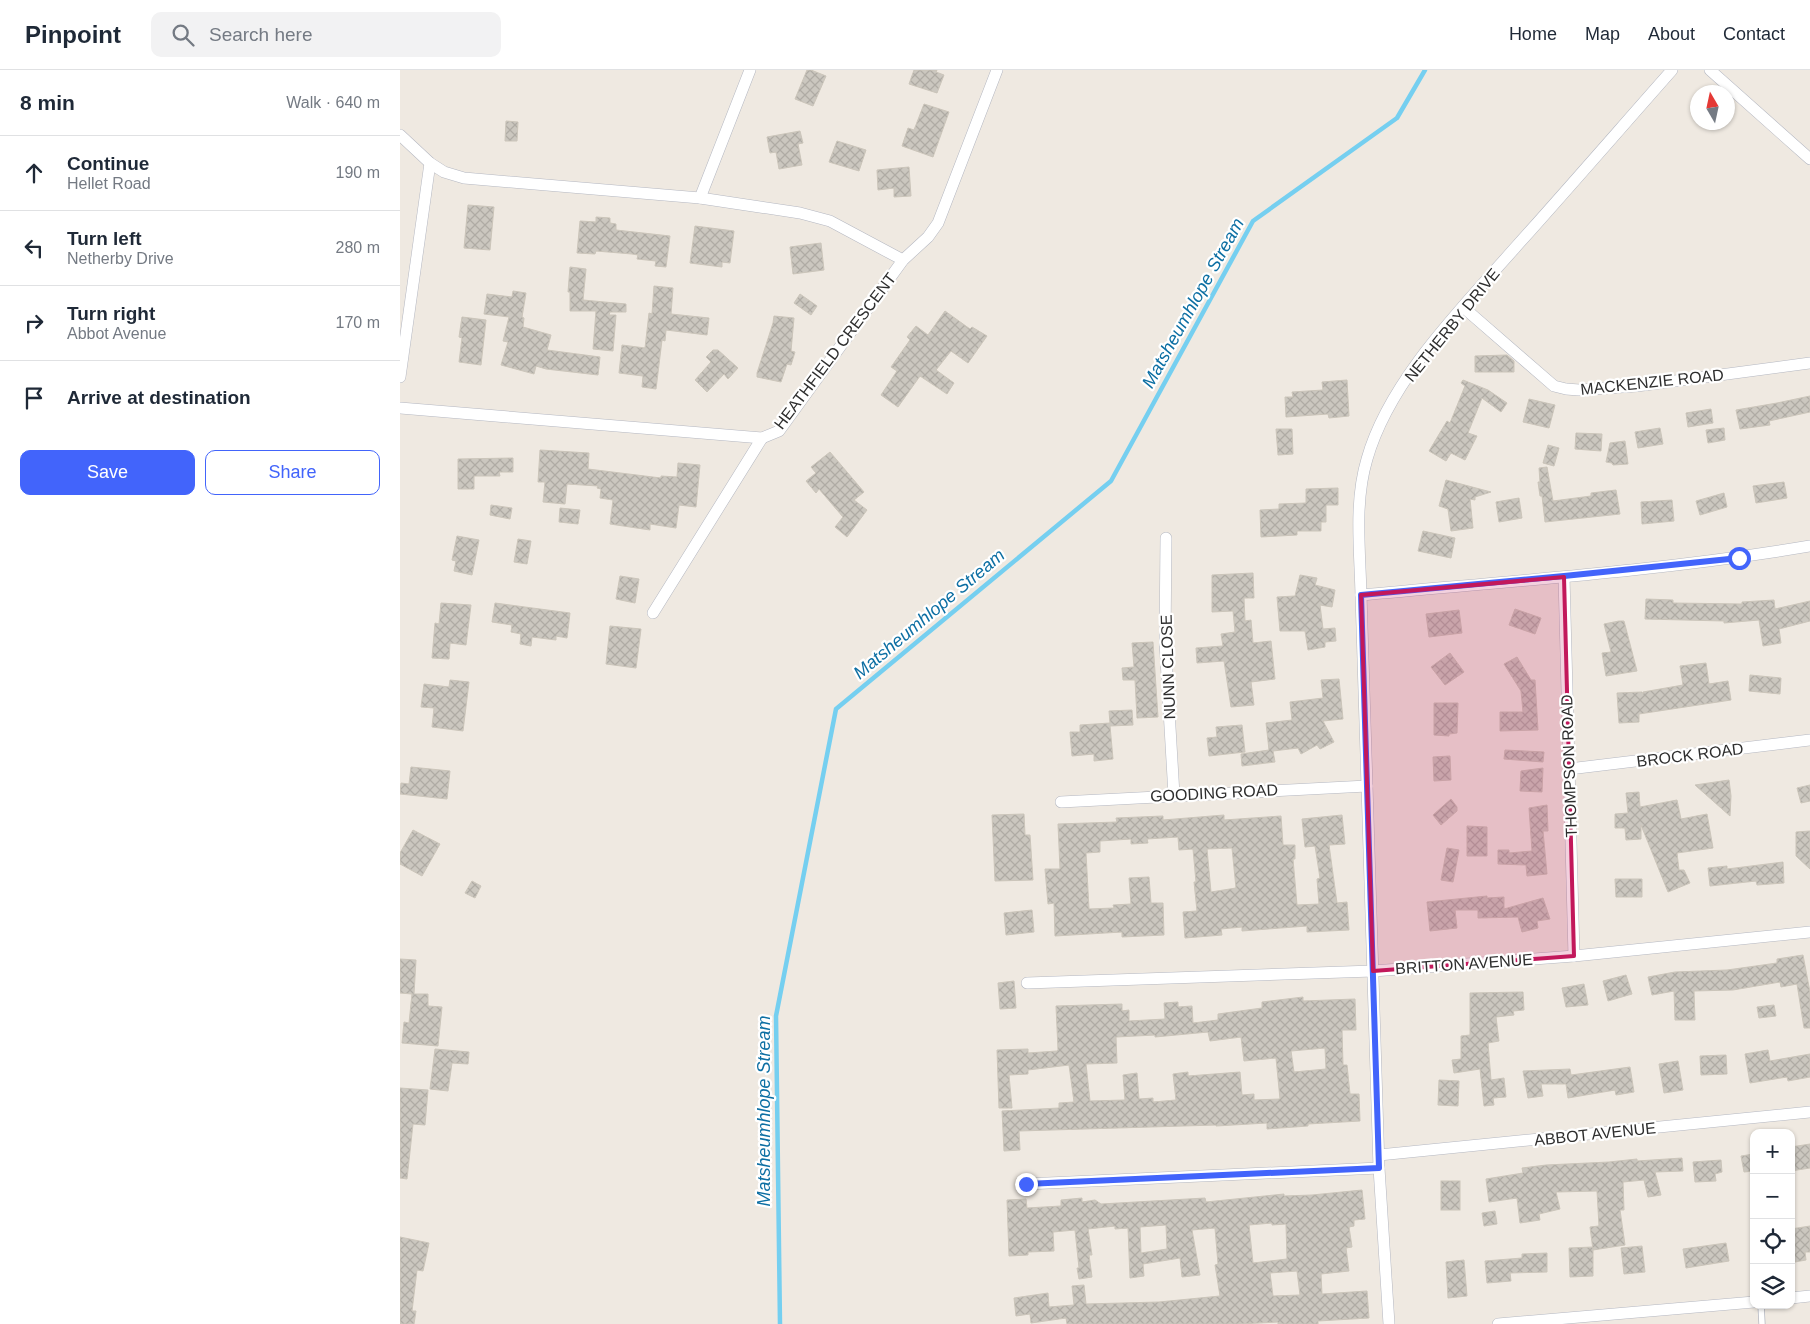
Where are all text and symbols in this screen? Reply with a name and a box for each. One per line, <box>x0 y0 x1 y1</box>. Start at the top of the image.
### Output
search box <box>151 12 501 57</box>
text: Pinpoint <box>25 21 121 48</box>
icon: search <box>169 21 197 49</box>
text: Search here <box>209 24 313 45</box>
text: Home <box>1509 24 1557 44</box>
text: Map <box>1585 24 1620 44</box>
text: About <box>1648 24 1695 44</box>
text: Contact <box>1723 24 1785 44</box>
north arrow <box>1690 85 1735 130</box>
text: 8 min <box>20 91 75 114</box>
text: Walk · 640 m <box>286 94 380 111</box>
text: Continue <box>67 153 149 174</box>
icon: ahead <box>20 159 48 187</box>
text: 190 m <box>336 164 380 181</box>
text: Hellet Road <box>67 175 151 192</box>
water label: Matsheumhlope Stream <box>1138 215 1248 391</box>
text: Turn left <box>67 228 142 249</box>
icon: left <box>20 234 48 262</box>
text: 280 m <box>336 239 380 256</box>
text: Netherby Drive <box>67 250 174 267</box>
street label: NETHERBY DRIVE <box>1401 265 1503 385</box>
street label: HEATHFIELD CRESCENT <box>771 270 899 432</box>
text: Turn right <box>67 303 155 324</box>
icon: right <box>20 309 48 337</box>
text: 170 m <box>336 314 380 331</box>
text: Abbot Avenue <box>67 325 166 342</box>
street label: MACKENZIE ROAD <box>1579 366 1725 398</box>
icon: arrive <box>20 384 48 412</box>
text: Arrive at destination <box>67 387 251 408</box>
button: Save <box>20 450 195 495</box>
button: Share <box>205 450 380 495</box>
water label: Matsheumhlope Stream <box>849 545 1009 683</box>
route start <box>1728 547 1751 570</box>
street label: NUNN CLOSE <box>1158 614 1178 720</box>
street label: THOMPSON ROAD <box>1558 694 1580 838</box>
street label: BROCK ROAD <box>1636 740 1744 770</box>
street label: GOODING ROAD <box>1150 781 1278 805</box>
street label: BRITTON AVENUE <box>1395 951 1533 977</box>
water label: Matsheumhlope Stream <box>754 1015 774 1207</box>
street label: ABBOT AVENUE <box>1533 1119 1657 1149</box>
map controls <box>1750 1129 1795 1309</box>
button: + <box>1750 1129 1795 1174</box>
route end <box>1015 1173 1038 1196</box>
button: − <box>1750 1174 1795 1219</box>
button: locate <box>1750 1219 1795 1264</box>
button: layers <box>1750 1264 1795 1309</box>

